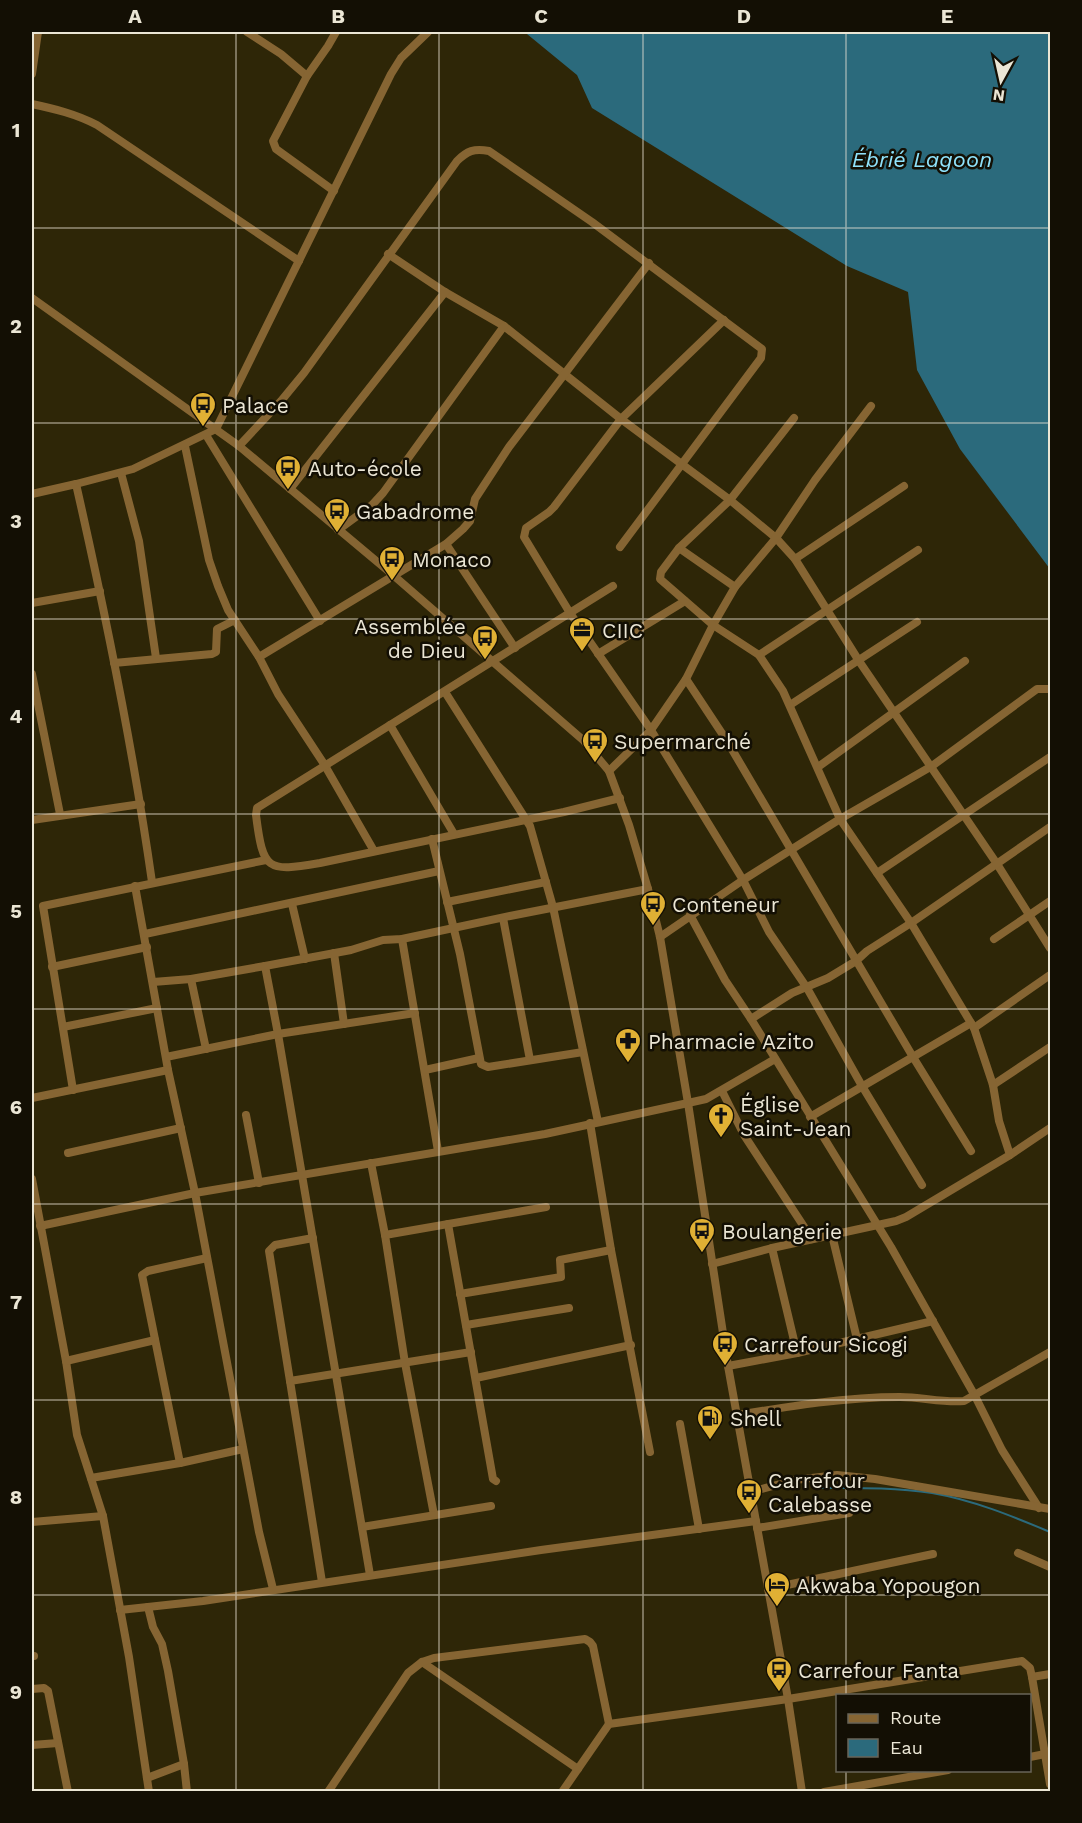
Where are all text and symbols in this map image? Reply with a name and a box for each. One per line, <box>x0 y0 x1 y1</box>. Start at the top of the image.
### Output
text: A <box>128 4 142 28</box>
text: B <box>331 4 345 28</box>
text: C <box>534 4 548 28</box>
text: D <box>737 4 751 28</box>
text: E <box>941 4 953 28</box>
north arrow <box>971 51 1031 111</box>
text: N <box>992 85 1006 106</box>
text: 1 <box>12 118 20 142</box>
water label: Ébrié Lagoon <box>852 147 992 172</box>
text: 2 <box>10 314 22 338</box>
bus stop icon: Palace <box>188 390 218 428</box>
place label: Palace <box>222 393 289 418</box>
bus stop icon: Auto-école <box>273 453 303 491</box>
place label: Auto-école <box>308 456 422 481</box>
bus stop icon: Gabadrome <box>322 496 352 534</box>
place label: Gabadrome <box>356 499 474 524</box>
text: 3 <box>10 509 22 533</box>
bus stop icon: Monaco <box>377 544 407 582</box>
place label: Monaco <box>412 547 492 572</box>
place label: Assemblée de Dieu <box>354 614 466 663</box>
office icon: CIIC <box>567 615 597 653</box>
place label: CIIC <box>602 618 643 643</box>
bus stop icon: Assemblée de Dieu <box>470 623 500 661</box>
text: 4 <box>10 704 23 728</box>
bus stop icon: Supermarché <box>580 726 610 764</box>
place label: Supermarché <box>614 729 751 754</box>
bus stop icon: Conteneur <box>638 889 668 927</box>
place label: Conteneur <box>672 892 780 917</box>
text: 5 <box>10 899 22 923</box>
pharmacy icon: Pharmacie Azito <box>613 1026 643 1064</box>
place label: Pharmacie Azito <box>648 1029 814 1054</box>
place label: Église Saint-Jean <box>740 1092 852 1141</box>
text: 6 <box>10 1095 22 1119</box>
church icon: Église Saint-Jean <box>706 1101 736 1139</box>
bus stop icon: Boulangerie <box>687 1216 717 1254</box>
place label: Boulangerie <box>722 1219 842 1244</box>
text: 7 <box>10 1290 22 1314</box>
bus stop icon: Carrefour Sicogi <box>710 1329 740 1367</box>
place label: Carrefour Sicogi <box>744 1332 908 1357</box>
fuel station icon: Shell <box>695 1403 725 1441</box>
place label: Shell <box>730 1406 782 1431</box>
place label: Carrefour Calebasse <box>768 1468 872 1517</box>
bus stop icon: Carrefour Calebasse <box>734 1477 764 1515</box>
text: 8 <box>10 1485 22 1509</box>
hotel icon: Akwaba Yopougon <box>762 1570 792 1608</box>
place label: Akwaba Yopougon <box>796 1573 980 1598</box>
bus stop icon: Carrefour Fanta <box>764 1655 794 1693</box>
place label: Carrefour Fanta <box>798 1658 959 1683</box>
text: 9 <box>10 1680 22 1704</box>
legend <box>836 1694 1031 1772</box>
text: Route <box>890 1707 942 1728</box>
text: Eau <box>890 1737 923 1758</box>

